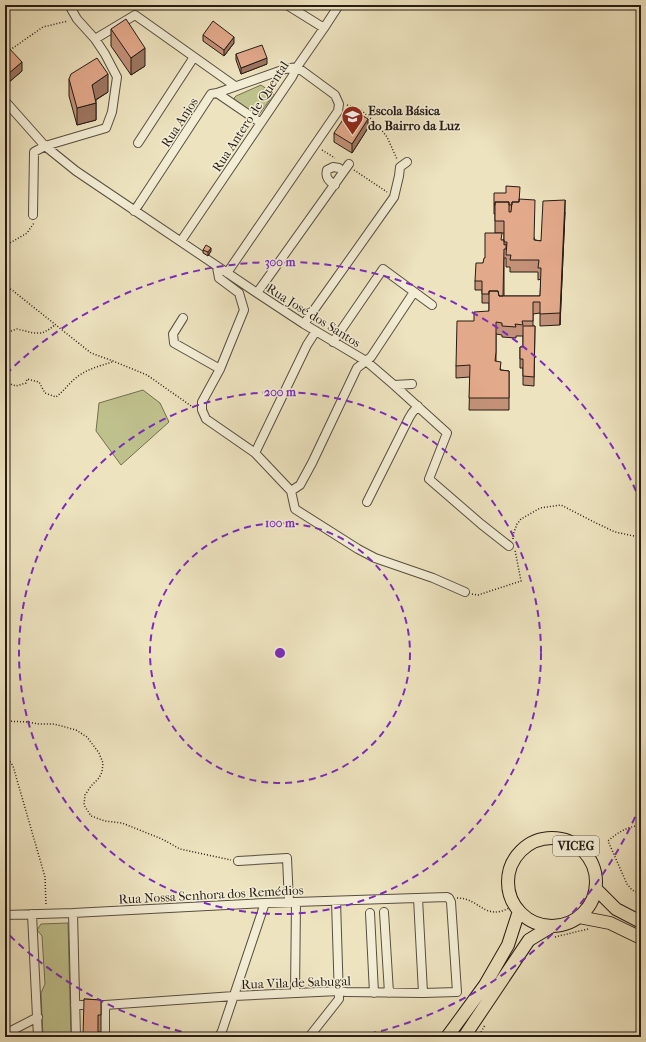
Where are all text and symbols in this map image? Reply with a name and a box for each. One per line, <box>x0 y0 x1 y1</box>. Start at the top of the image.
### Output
street label: Rua Antero de Quental <box>209 58 292 174</box>
street label: Rua Anjos <box>158 95 201 150</box>
place label: Escola Básica do Bairro da Luz <box>368 103 460 133</box>
school or university icon: Escola Básica do Bairro da Luz <box>339 104 365 137</box>
text: 300 m <box>265 255 296 270</box>
street label: Rua José dos Santos <box>264 280 364 351</box>
text: 200 m <box>264 385 297 399</box>
text: 100 m <box>265 516 296 530</box>
centre of rings <box>273 646 287 660</box>
road number: VICEG <box>553 836 599 856</box>
street label: Rua Nossa Senhora dos Remédios <box>118 882 304 907</box>
street label: Rua Vila de Sabugal <box>241 973 351 992</box>

